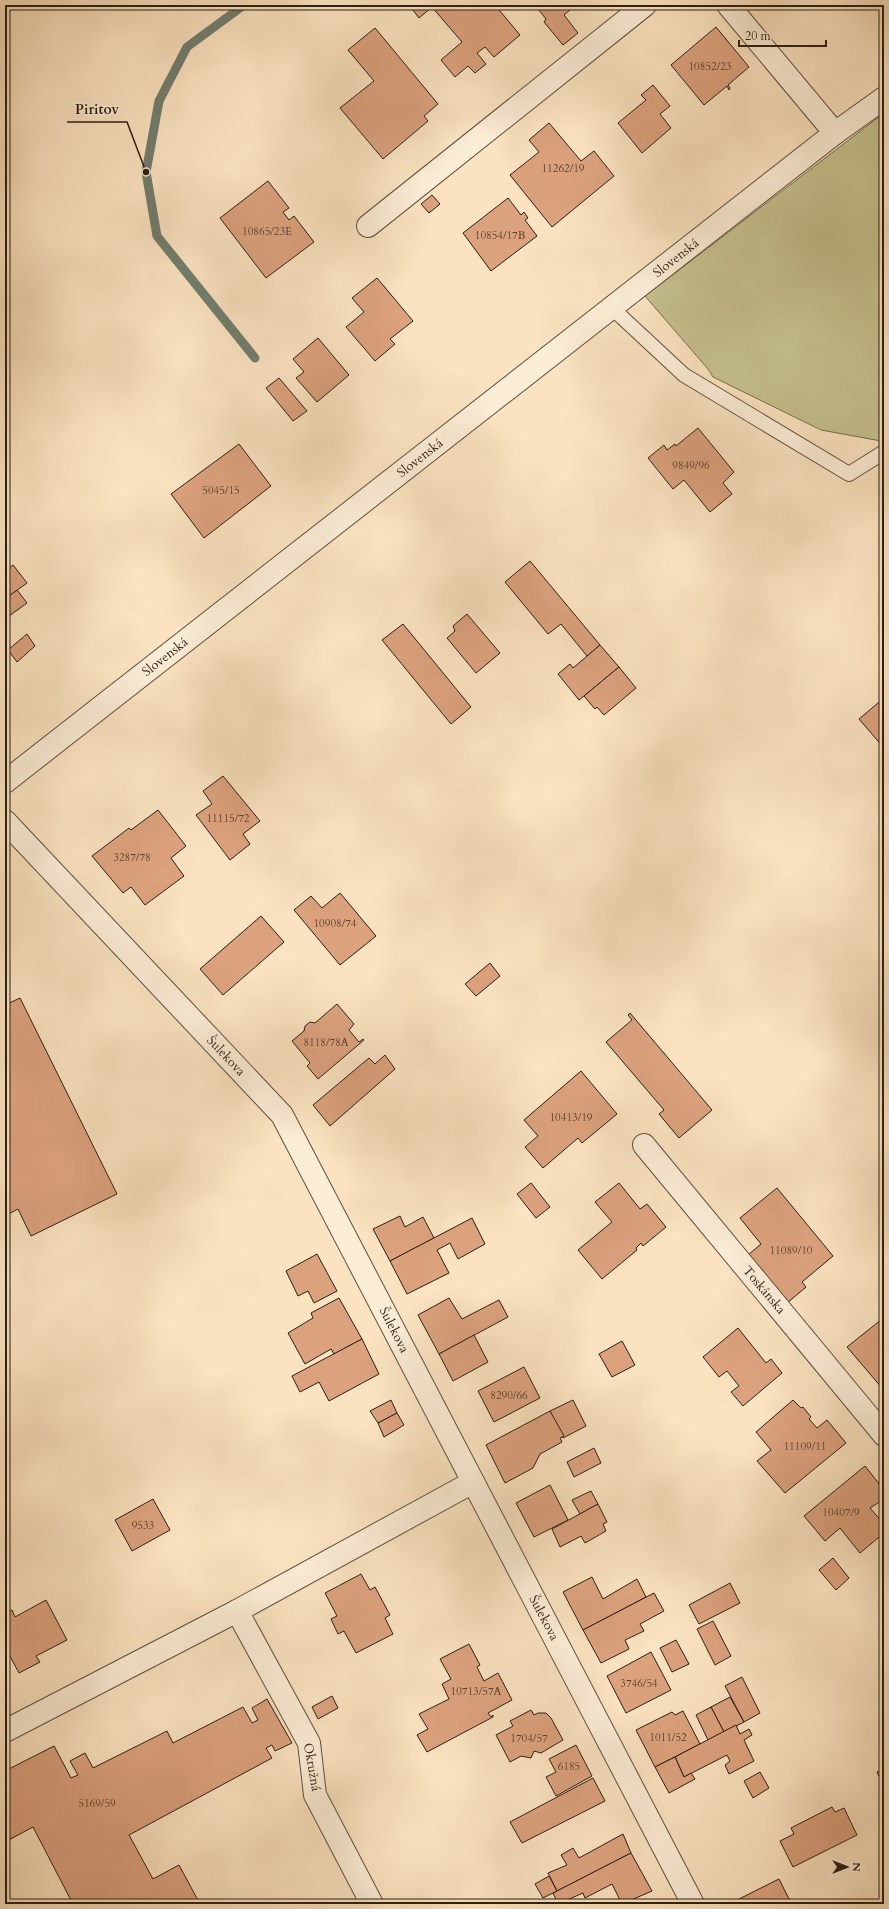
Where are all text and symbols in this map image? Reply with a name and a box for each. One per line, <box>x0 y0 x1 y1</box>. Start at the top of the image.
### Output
scale bar <box>739 22 826 48</box>
text: 20 m <box>745 28 772 44</box>
house number: 10852/23 <box>688 59 732 74</box>
callout: Piritov <box>67 96 127 122</box>
text: Piritov <box>75 100 119 119</box>
house number: 11262/19 <box>541 161 585 176</box>
house number: 10865/23E <box>242 224 292 239</box>
house number: 10854/17B <box>475 228 525 243</box>
street label: Slovenská <box>649 234 703 282</box>
street label: Slovenská <box>393 434 447 482</box>
house number: 9849/96 <box>672 458 710 473</box>
house number: 5045/15 <box>202 483 240 498</box>
street label: Slovenská <box>138 633 192 681</box>
house number: 11115/72 <box>206 811 250 826</box>
house number: 3287/78 <box>113 850 151 865</box>
house number: 10908/74 <box>313 916 357 931</box>
street label: Šulekova <box>203 1032 250 1080</box>
house number: 8118/78A <box>303 1035 349 1050</box>
house number: 10413/19 <box>549 1110 593 1125</box>
house number: 11089/10 <box>769 1243 813 1258</box>
street label: Toskánska <box>739 1262 790 1318</box>
street label: Šulekova <box>375 1304 413 1356</box>
house number: 8290/66 <box>490 1388 528 1403</box>
house number: 11109/11 <box>783 1439 827 1454</box>
house number: 10407/9 <box>822 1505 860 1520</box>
house number: 9533 <box>132 1518 155 1533</box>
street label: Šulekova <box>525 1592 564 1644</box>
house number: 3746/54 <box>620 1676 658 1691</box>
house number: 10713/57A <box>451 1684 502 1699</box>
house number: 1011/52 <box>649 1730 687 1745</box>
house number: 1704/57 <box>510 1731 548 1746</box>
street label: Okružná <box>299 1741 325 1793</box>
house number: 6185 <box>558 1759 580 1774</box>
house number: 5169/59 <box>78 1796 116 1811</box>
north arrow <box>827 1847 867 1887</box>
text: N <box>849 1862 864 1872</box>

